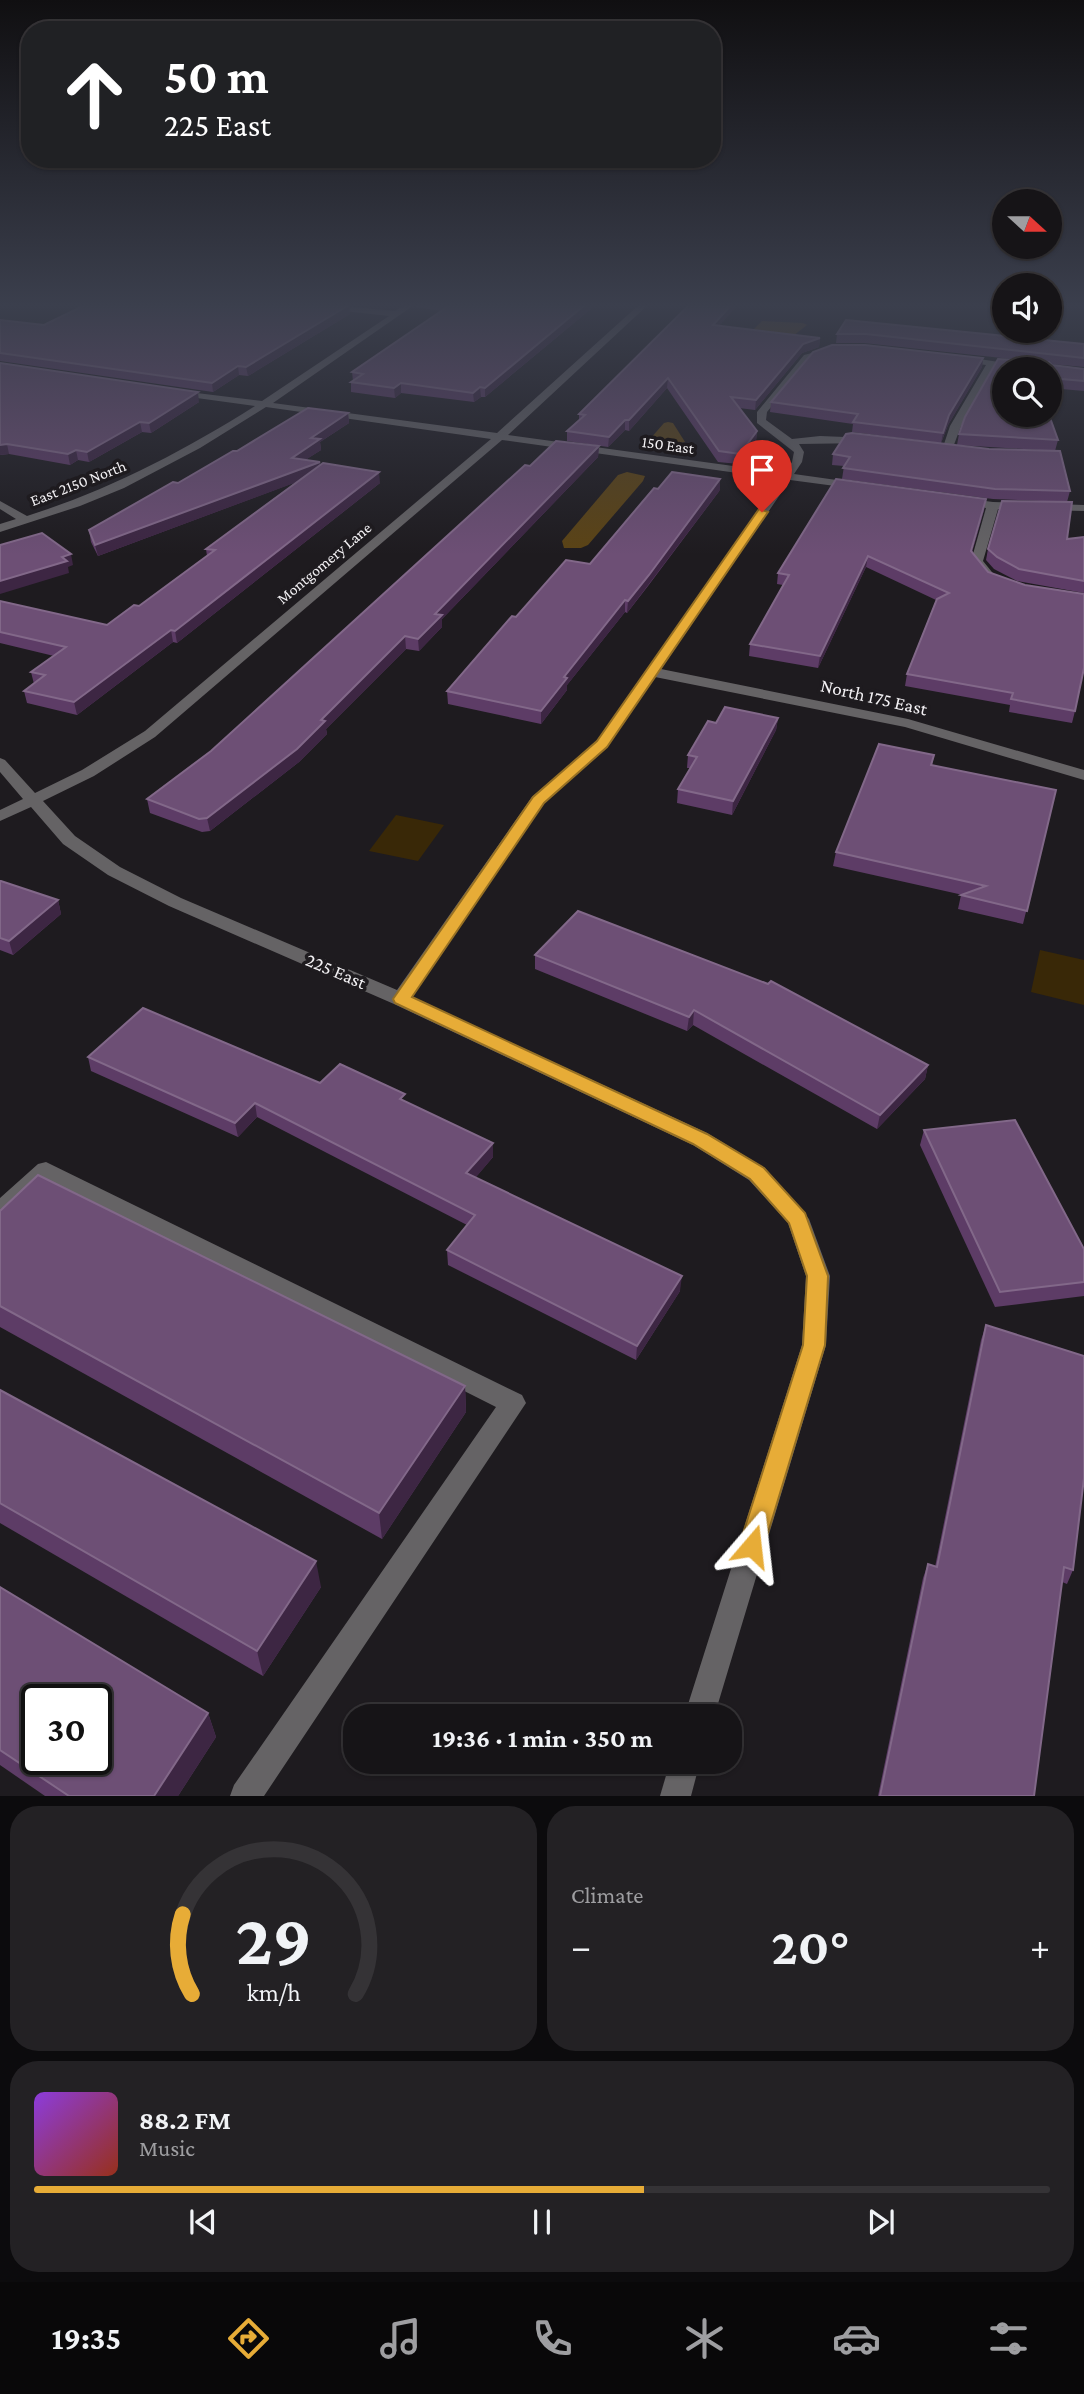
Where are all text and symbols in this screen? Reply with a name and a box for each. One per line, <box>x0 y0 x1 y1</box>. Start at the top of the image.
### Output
icon: ahead <box>49 49 140 140</box>
text: 50 m <box>164 49 269 104</box>
text: 225 East <box>164 107 271 143</box>
north arrow <box>992 189 1062 259</box>
map controls <box>992 189 1062 427</box>
button: sound <box>992 273 1062 343</box>
button: search <box>992 357 1062 427</box>
street label: 150 East <box>641 433 696 457</box>
pin <box>732 440 792 512</box>
icon: arrive <box>743 451 781 489</box>
street label: East 2150 North <box>28 457 129 509</box>
street label: Montgomery Lane <box>273 519 375 608</box>
street label: North 175 East <box>819 675 930 720</box>
street label: 225 East <box>303 949 370 993</box>
position arrow <box>715 1509 789 1583</box>
speed limit sign: 30 <box>21 1684 112 1775</box>
text: 19:36 · 1 min · 350 m <box>432 1724 653 1753</box>
text: Climate <box>571 1882 643 1908</box>
text: 29 <box>235 1900 312 1981</box>
text: 20° <box>771 1917 850 1975</box>
text: − <box>571 1925 591 1967</box>
text: + <box>1030 1925 1050 1967</box>
text: km/h <box>247 1979 300 2006</box>
text: 88.2 FM <box>139 2106 231 2135</box>
text: Music <box>139 2135 195 2161</box>
icon: previous <box>184 2203 222 2241</box>
icon: pause <box>523 2203 561 2241</box>
icon: next <box>862 2203 900 2241</box>
icon: directions <box>224 2314 273 2363</box>
icon: music <box>376 2314 425 2363</box>
icon: phone <box>528 2314 577 2363</box>
icon: climate <box>680 2314 729 2363</box>
icon: car <box>832 2314 881 2363</box>
icon: filters <box>984 2314 1033 2363</box>
text: 19:35 <box>51 2320 121 2356</box>

